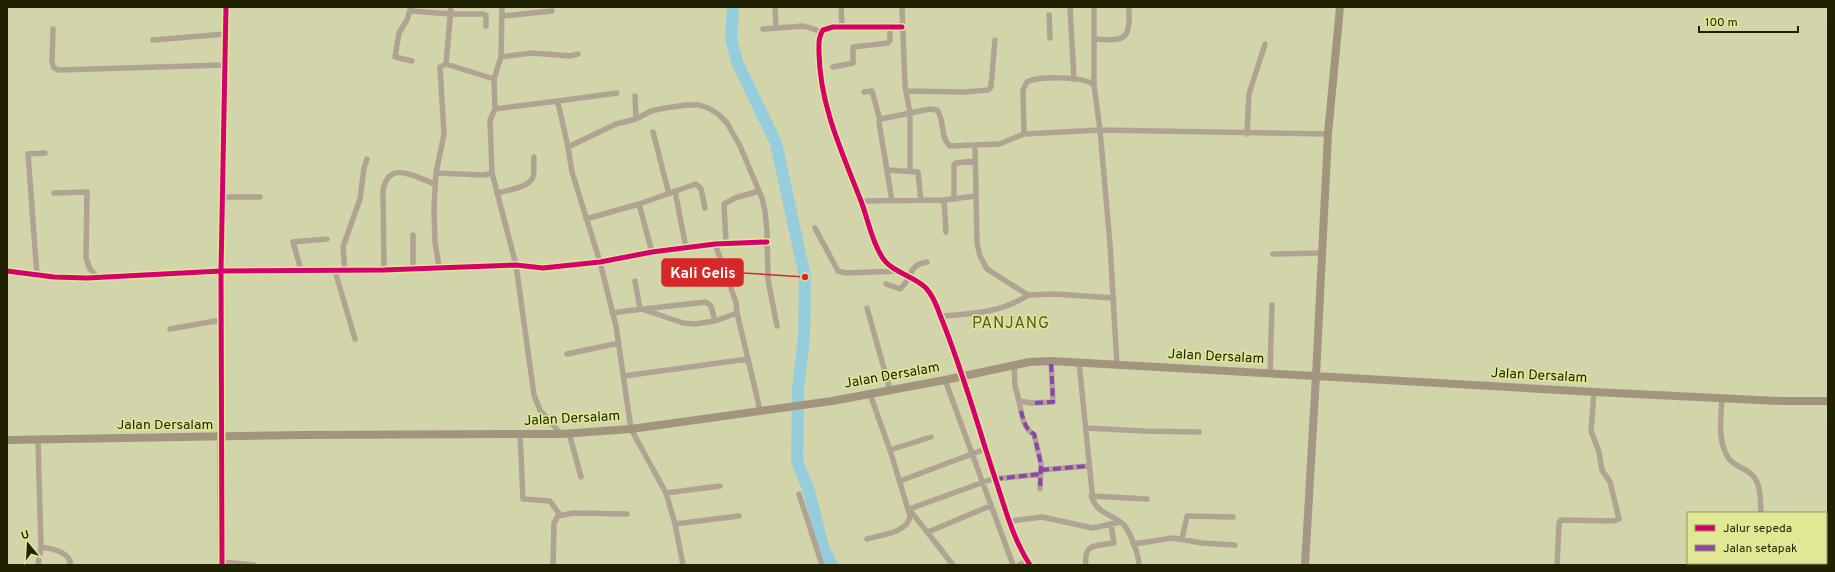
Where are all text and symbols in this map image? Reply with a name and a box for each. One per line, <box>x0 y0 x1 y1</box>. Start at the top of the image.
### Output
scale bar <box>1699 8 1798 34</box>
text: 100 m <box>1705 15 1738 31</box>
callout: Kali Gelis <box>662 259 743 286</box>
text: Kali Gelis <box>670 265 736 284</box>
district label: PANJANG <box>972 314 1050 334</box>
street label: Jalan Dersalam <box>1167 346 1265 368</box>
street label: Jalan Dersalam <box>843 359 941 393</box>
street label: Jalan Dersalam <box>1490 365 1588 387</box>
street label: Jalan Dersalam <box>523 408 621 430</box>
street label: Jalan Dersalam <box>117 417 213 434</box>
legend <box>1687 512 1827 564</box>
text: Jalur sepeda <box>1723 521 1792 537</box>
north arrow <box>8 524 48 564</box>
text: U <box>19 528 31 543</box>
text: Jalan setapak <box>1723 541 1797 557</box>

